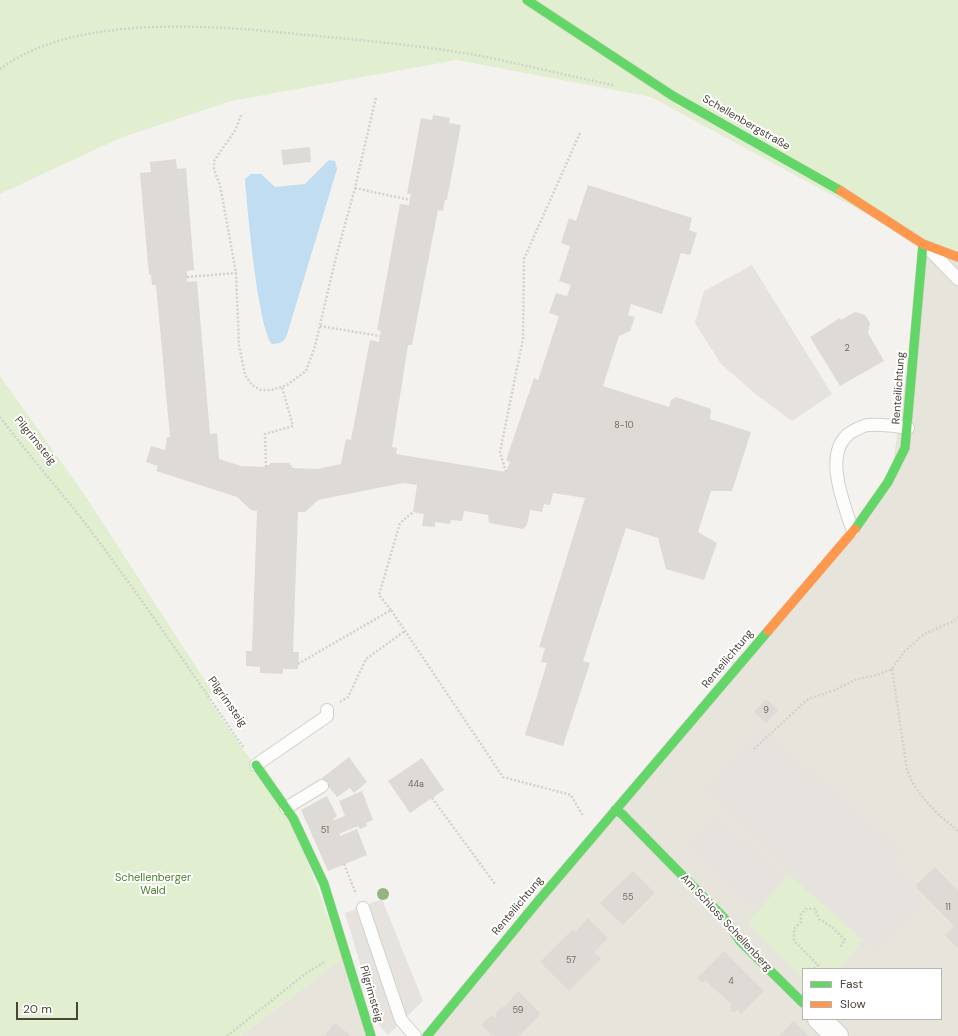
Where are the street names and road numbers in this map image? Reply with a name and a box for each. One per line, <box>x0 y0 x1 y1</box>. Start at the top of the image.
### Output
street label: Schellenbergstraße <box>700 93 792 153</box>
street label: Renteilichtung <box>890 351 908 425</box>
street label: Pilgrimsteig <box>11 414 59 468</box>
street label: Renteilichtung <box>700 627 756 691</box>
street label: Pilgrimsteig <box>205 674 249 730</box>
street label: Am Schloss Schellenberg <box>678 872 774 974</box>
street label: Renteilichtung <box>490 874 546 938</box>
street label: Pilgrimsteig <box>357 964 385 1024</box>

